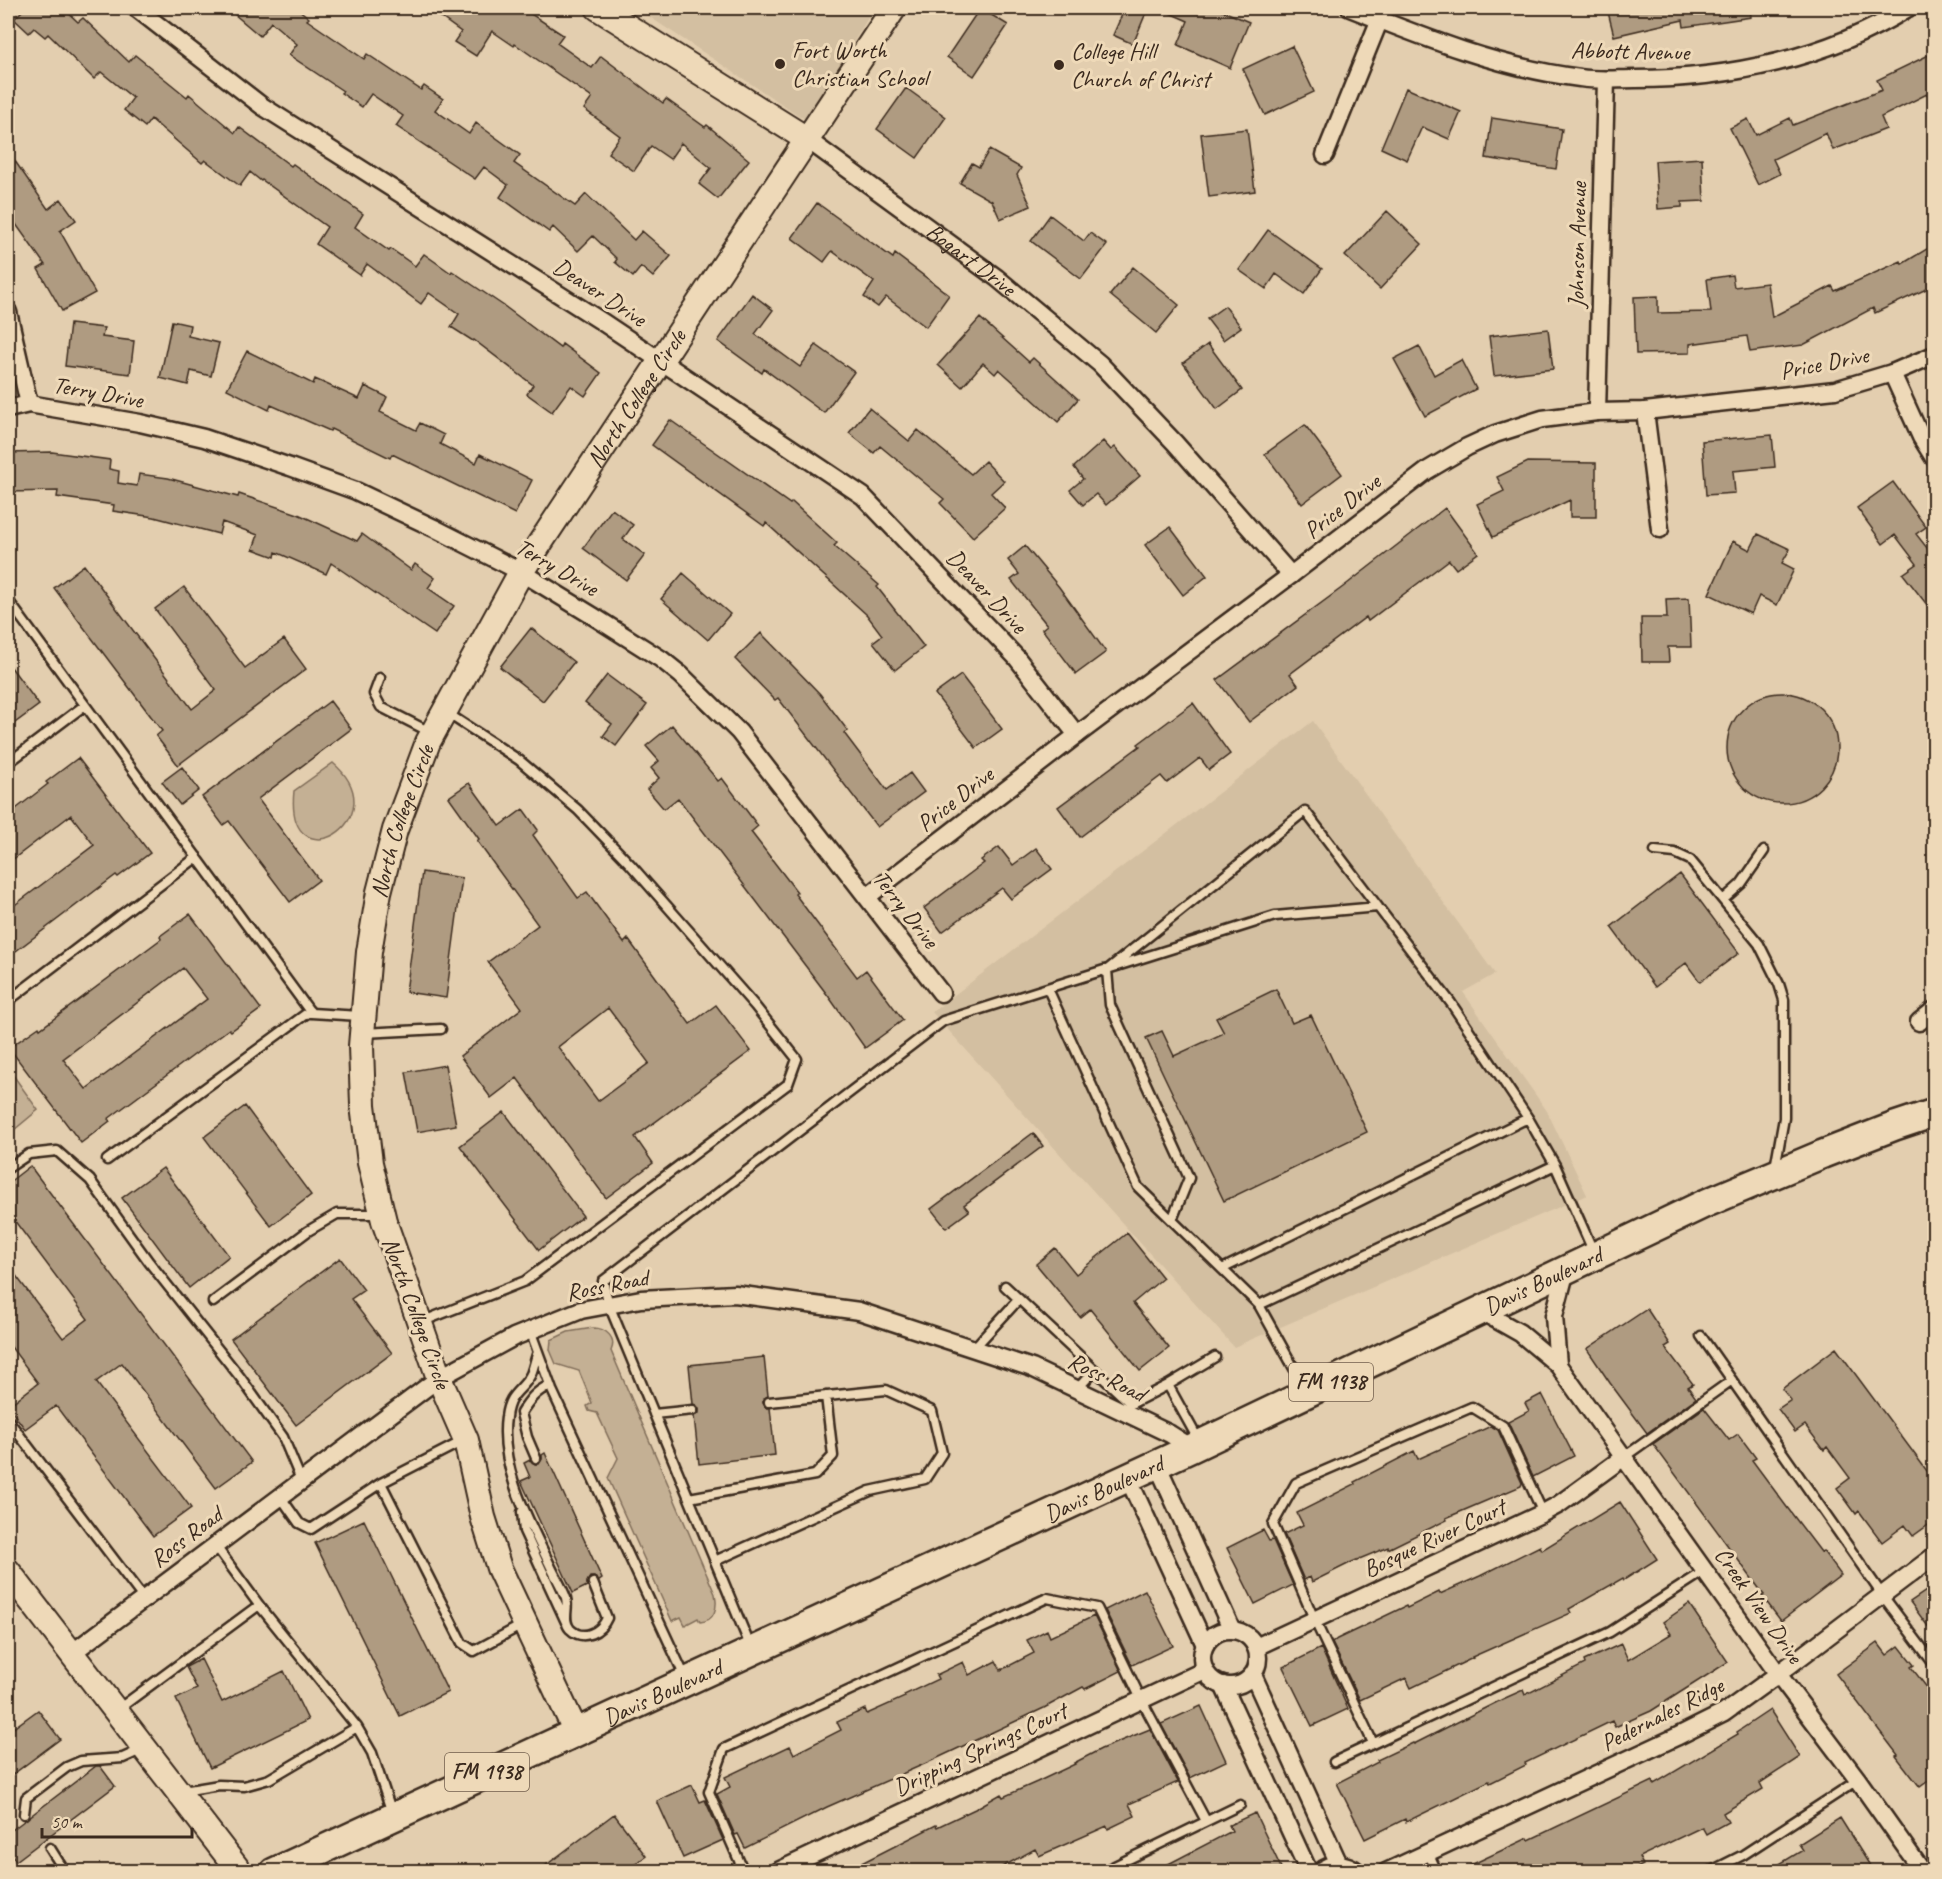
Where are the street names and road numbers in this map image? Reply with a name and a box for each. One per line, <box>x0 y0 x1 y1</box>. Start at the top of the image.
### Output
street label: Abbott Avenue <box>1571 35 1692 67</box>
street label: Johnson Avenue <box>1561 180 1593 309</box>
street label: Bogart Drive <box>920 216 1024 304</box>
street label: Deaver Drive <box>548 251 654 334</box>
street label: North College Circle <box>580 322 694 473</box>
street label: Price Drive <box>1777 339 1873 386</box>
street label: Terry Drive <box>51 369 147 415</box>
street label: Price Drive <box>1298 465 1388 545</box>
street label: Terry Drive <box>510 531 606 604</box>
street label: Deaver Drive <box>940 542 1035 641</box>
street label: North College Circle <box>363 739 441 901</box>
street label: Price Drive <box>911 758 1001 838</box>
street label: Terry Drive <box>866 864 947 956</box>
street label: North College Circle <box>376 1233 459 1395</box>
street label: Davis Boulevard <box>1479 1238 1610 1322</box>
street label: Ross Road <box>563 1262 654 1308</box>
street label: Ross Road <box>1063 1345 1154 1410</box>
road number: FM 1938 <box>1289 1363 1373 1401</box>
street label: Davis Boulevard <box>1039 1447 1171 1529</box>
street label: Bosque River Court <box>1358 1491 1513 1584</box>
street label: Ross Road <box>144 1498 231 1574</box>
street label: Creek View Drive <box>1708 1541 1811 1671</box>
street label: Davis Boulevard <box>598 1651 730 1733</box>
street label: Pedernales Ridge <box>1596 1669 1730 1758</box>
street label: Dripping Springs Court <box>889 1694 1074 1802</box>
road number: FM 1938 <box>445 1753 529 1791</box>

